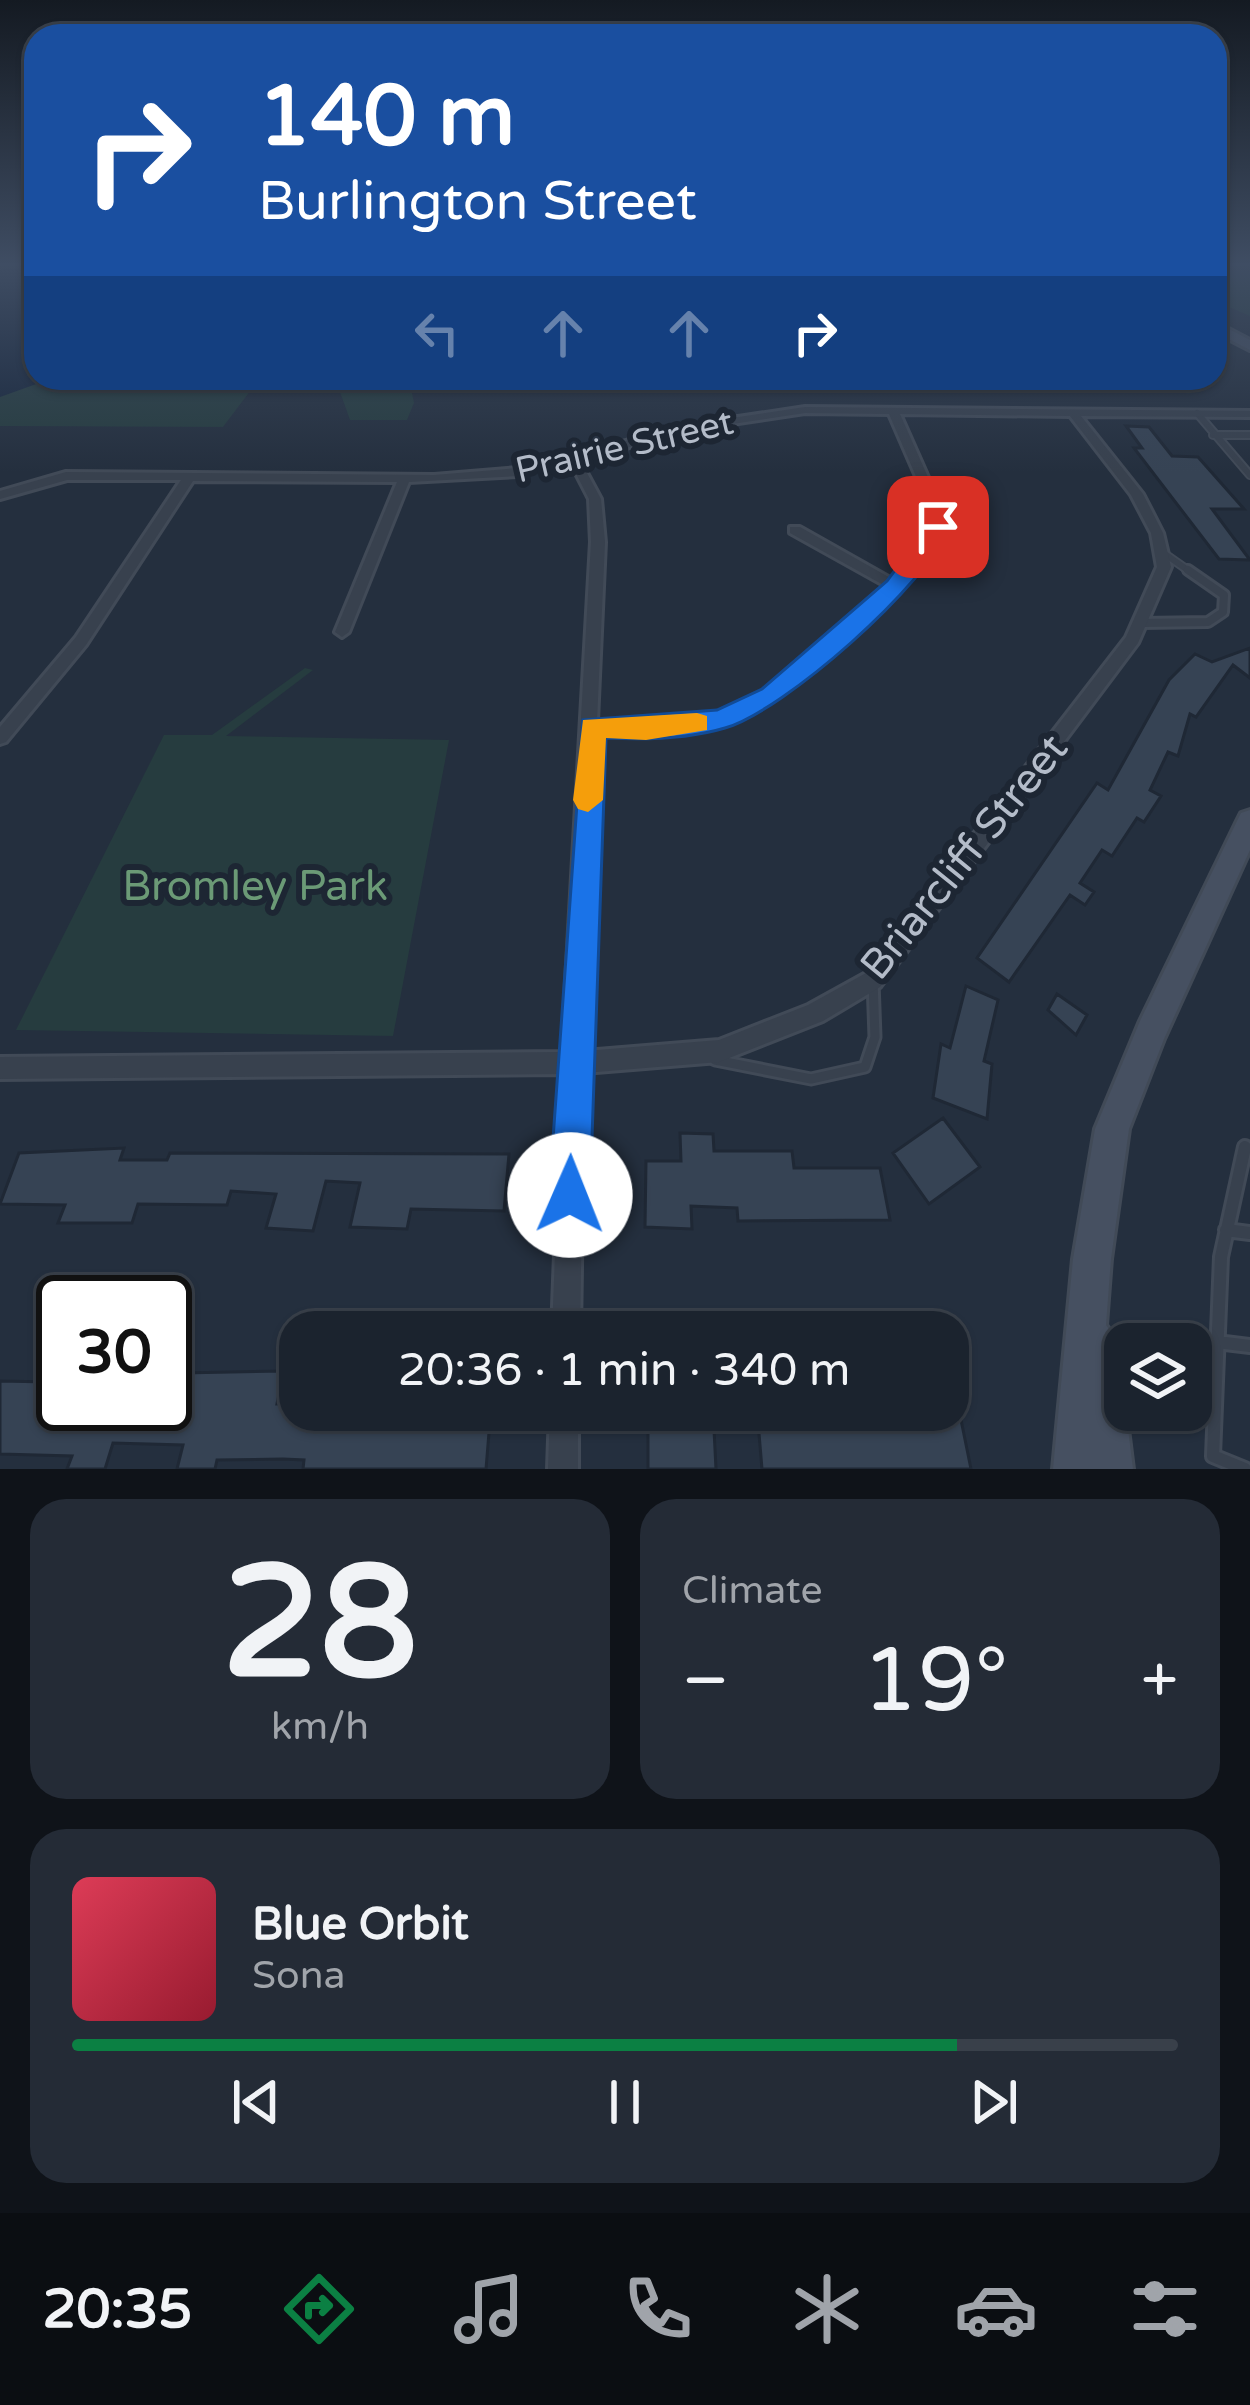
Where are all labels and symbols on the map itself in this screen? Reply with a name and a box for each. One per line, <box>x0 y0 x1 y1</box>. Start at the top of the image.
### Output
street label: Prairie Street <box>511 401 737 492</box>
pin <box>887 476 989 578</box>
street label: Briarcliff Street <box>850 724 1079 990</box>
park label: Bromley Park <box>122 861 388 912</box>
position arrow <box>507 1132 633 1258</box>
speed limit sign: 30 <box>36 1275 192 1431</box>

